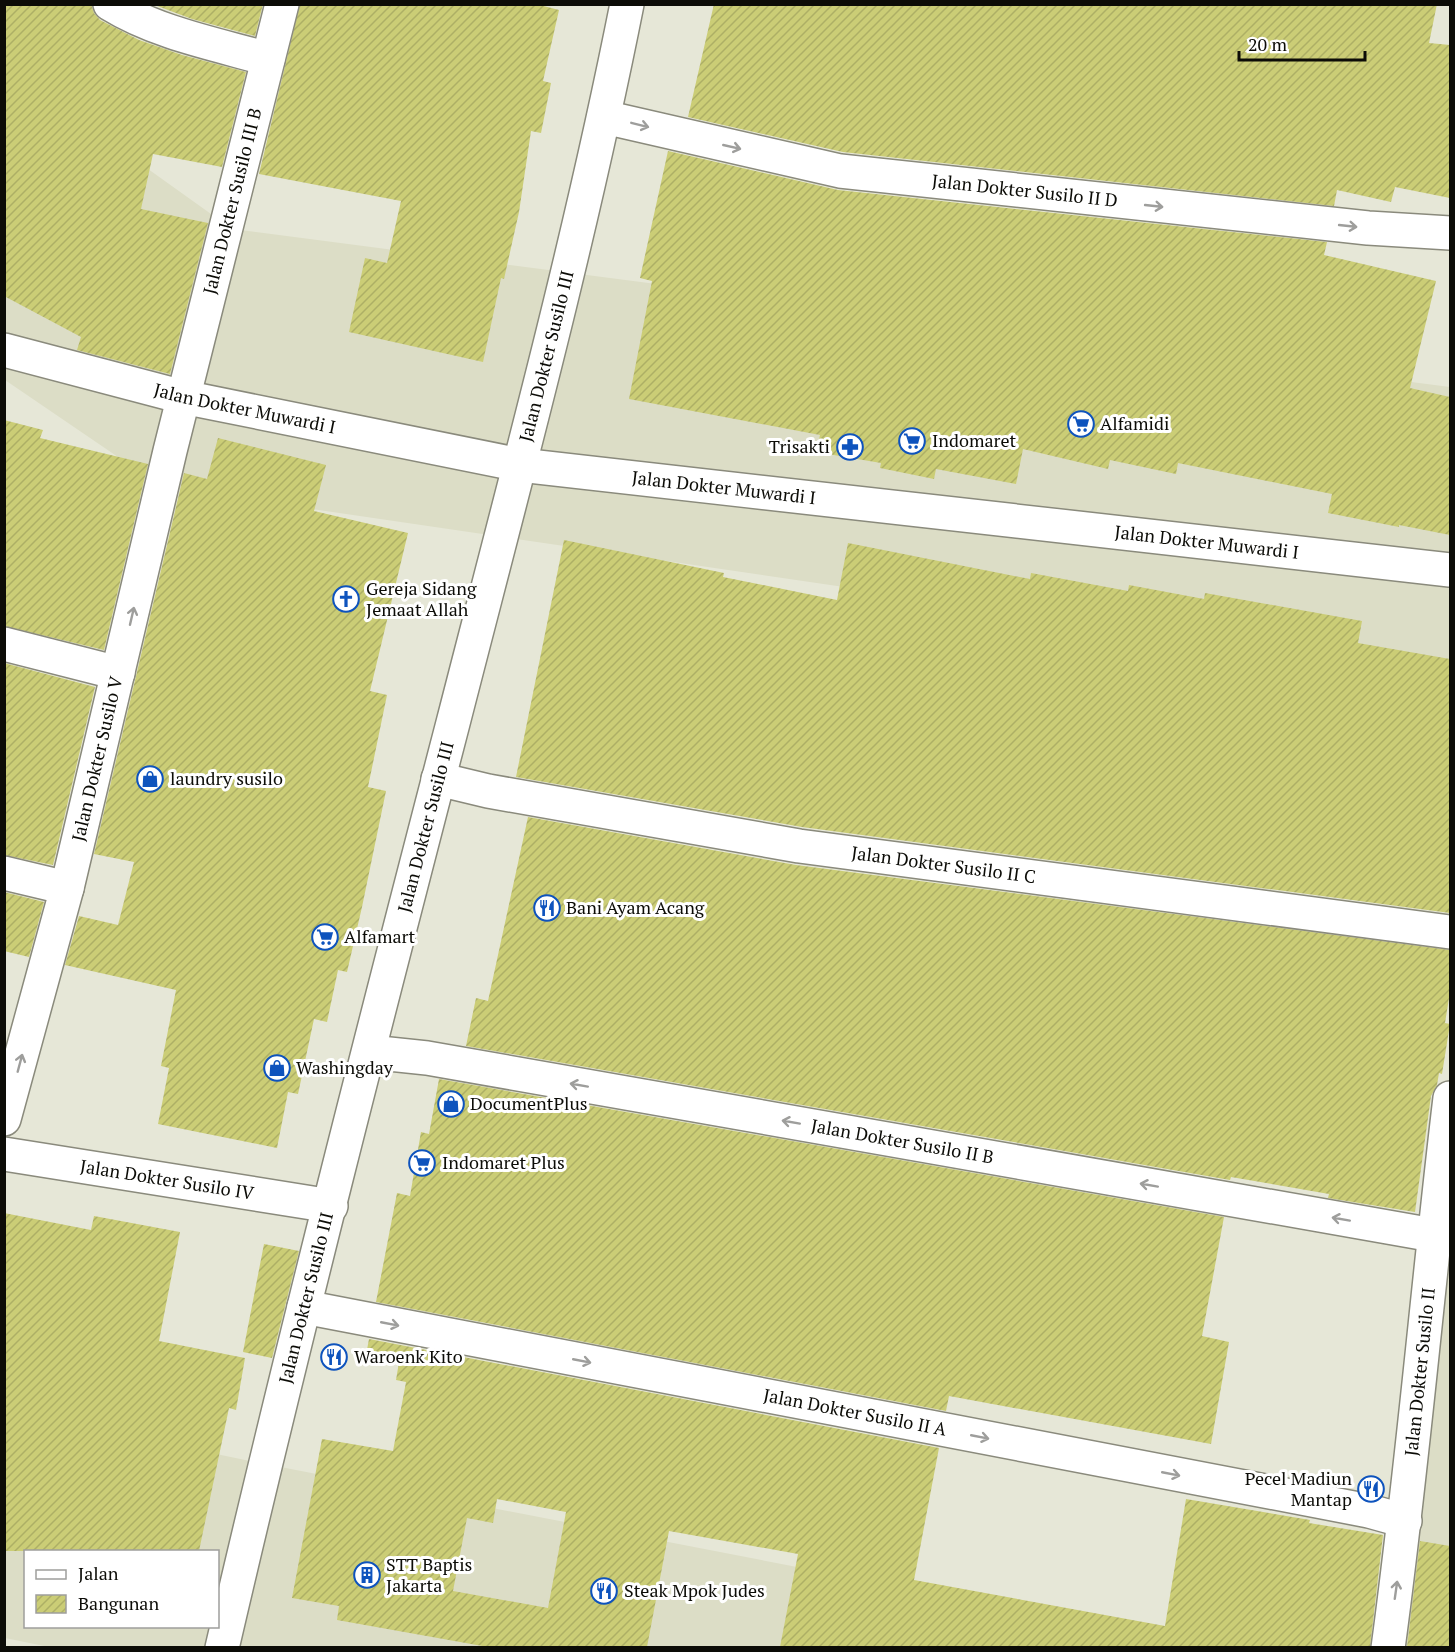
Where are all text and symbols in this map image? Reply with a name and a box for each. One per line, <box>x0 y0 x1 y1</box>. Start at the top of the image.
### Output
scale bar <box>1239 24 1365 62</box>
text: 20 m <box>1248 32 1288 56</box>
street label: Jalan Dokter Susilo III B <box>197 105 267 297</box>
one-way arrow <box>630 120 649 132</box>
one-way arrow <box>722 142 742 153</box>
street label: Jalan Dokter Susilo II D <box>931 168 1119 212</box>
one-way arrow <box>1143 201 1163 212</box>
one-way arrow <box>1337 221 1357 232</box>
street label: Jalan Dokter Susilo III <box>513 268 579 444</box>
street label: Jalan Dokter Muwardi I <box>152 377 338 439</box>
supermarket icon: Alfamidi <box>1066 409 1096 439</box>
place label: Alfamidi <box>1100 411 1169 435</box>
supermarket icon: Indomaret <box>897 426 927 456</box>
place label: Indomaret <box>932 428 1017 452</box>
pharmacy icon: Trisakti <box>835 432 865 462</box>
place label: Trisakti <box>769 434 830 458</box>
street label: Jalan Dokter Muwardi I <box>631 465 817 509</box>
street label: Jalan Dokter Muwardi I <box>1114 519 1300 564</box>
place label: Gereja Sidang Jemaat Allah <box>366 576 477 621</box>
church icon: Gereja Sidang Jemaat Allah <box>331 584 361 614</box>
one-way arrow <box>126 607 138 626</box>
street label: Jalan Dokter Susilo V <box>65 673 128 844</box>
street label: Jalan Dokter Susilo III <box>391 739 459 915</box>
shop icon: laundry susilo <box>135 764 165 794</box>
place label: laundry susilo <box>170 766 283 790</box>
street label: Jalan Dokter Susilo II C <box>850 840 1037 888</box>
restaurant icon: Bani Ayam Acang <box>532 893 562 923</box>
place label: Bani Ayam Acang <box>566 895 705 919</box>
supermarket icon: Alfamart <box>310 922 340 952</box>
place label: Alfamart <box>344 924 415 948</box>
shop icon: Washingday <box>262 1053 292 1083</box>
one-way arrow <box>15 1054 26 1073</box>
place label: Washingday <box>296 1055 394 1079</box>
one-way arrow <box>569 1079 589 1090</box>
shop icon: DocumentPlus <box>436 1089 466 1119</box>
place label: DocumentPlus <box>470 1091 588 1115</box>
street label: Jalan Dokter Susilo II B <box>809 1113 996 1169</box>
one-way arrow <box>782 1117 802 1128</box>
supermarket icon: Indomaret Plus <box>407 1148 437 1178</box>
place label: Indomaret Plus <box>442 1150 565 1174</box>
street label: Jalan Dokter Susilo IV <box>79 1153 256 1205</box>
one-way arrow <box>1140 1180 1159 1191</box>
street label: Jalan Dokter Susilo III <box>273 1209 338 1386</box>
one-way arrow <box>1332 1213 1351 1224</box>
street label: Jalan Dokter Susilo II <box>1398 1286 1440 1457</box>
one-way arrow <box>380 1319 400 1330</box>
restaurant icon: Waroenk Kito <box>319 1342 349 1372</box>
place label: Waroenk Kito <box>354 1344 463 1368</box>
one-way arrow <box>572 1356 591 1367</box>
street label: Jalan Dokter Susilo II A <box>762 1382 949 1441</box>
one-way arrow <box>969 1432 989 1443</box>
place label: Pecel Madiun Mantap <box>1245 1466 1352 1511</box>
one-way arrow <box>1161 1469 1181 1480</box>
restaurant icon: Pecel Madiun Mantap <box>1356 1474 1386 1504</box>
legend <box>24 1550 219 1628</box>
place label: STT Baptis Jakarta <box>386 1552 472 1597</box>
building icon: STT Baptis Jakarta <box>352 1560 382 1590</box>
text: Jalan <box>78 1561 119 1585</box>
restaurant icon: Steak Mpok Judes <box>589 1576 619 1606</box>
place label: Steak Mpok Judes <box>624 1578 765 1602</box>
one-way arrow <box>1391 1580 1402 1600</box>
text: Bangunan <box>78 1591 159 1615</box>

